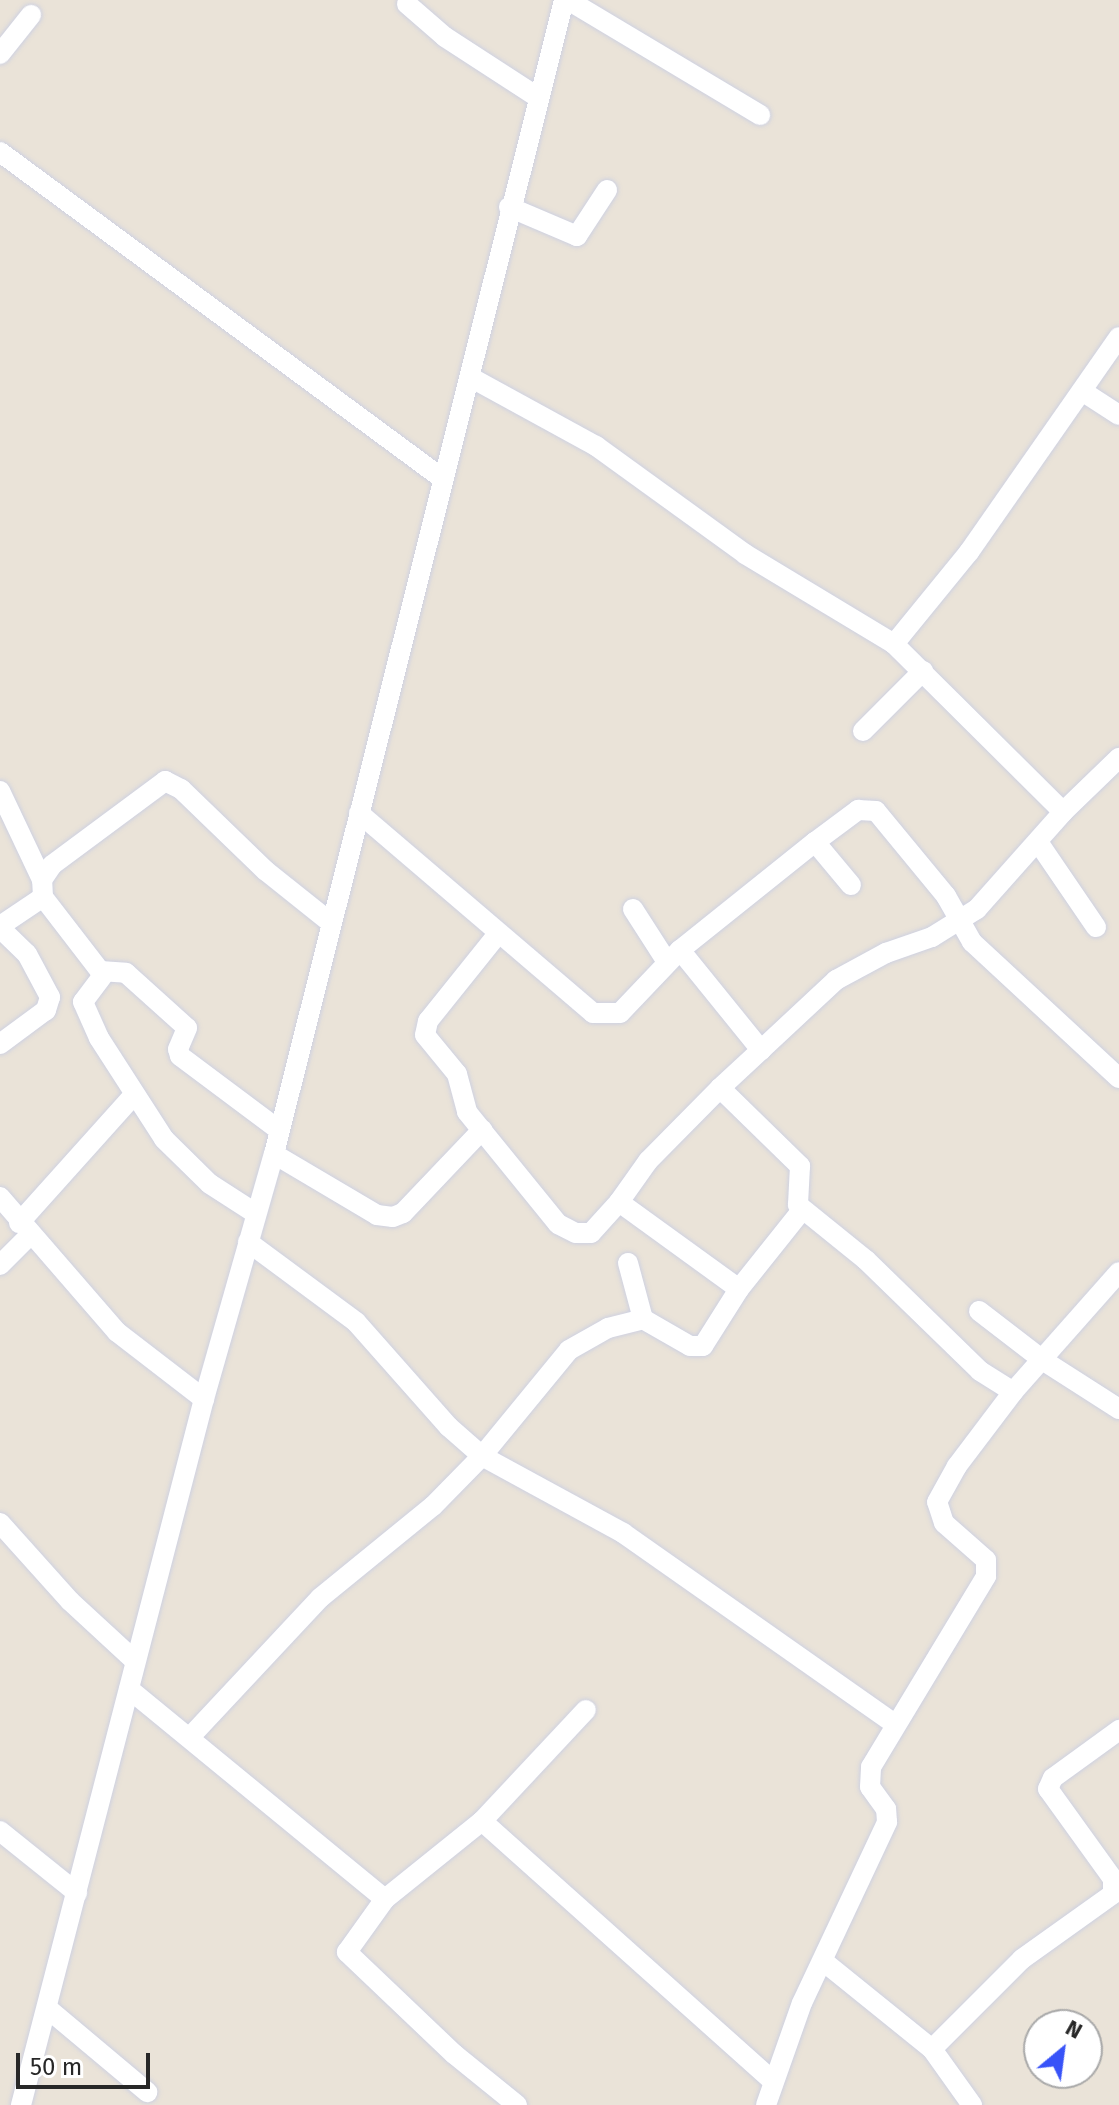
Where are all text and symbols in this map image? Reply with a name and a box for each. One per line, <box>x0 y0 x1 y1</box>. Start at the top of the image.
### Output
north arrow <box>1023 2009 1103 2089</box>
text: N <box>1061 2014 1087 2045</box>
scale bar <box>20 2037 154 2087</box>
text: 50 m <box>30 2053 82 2081</box>

